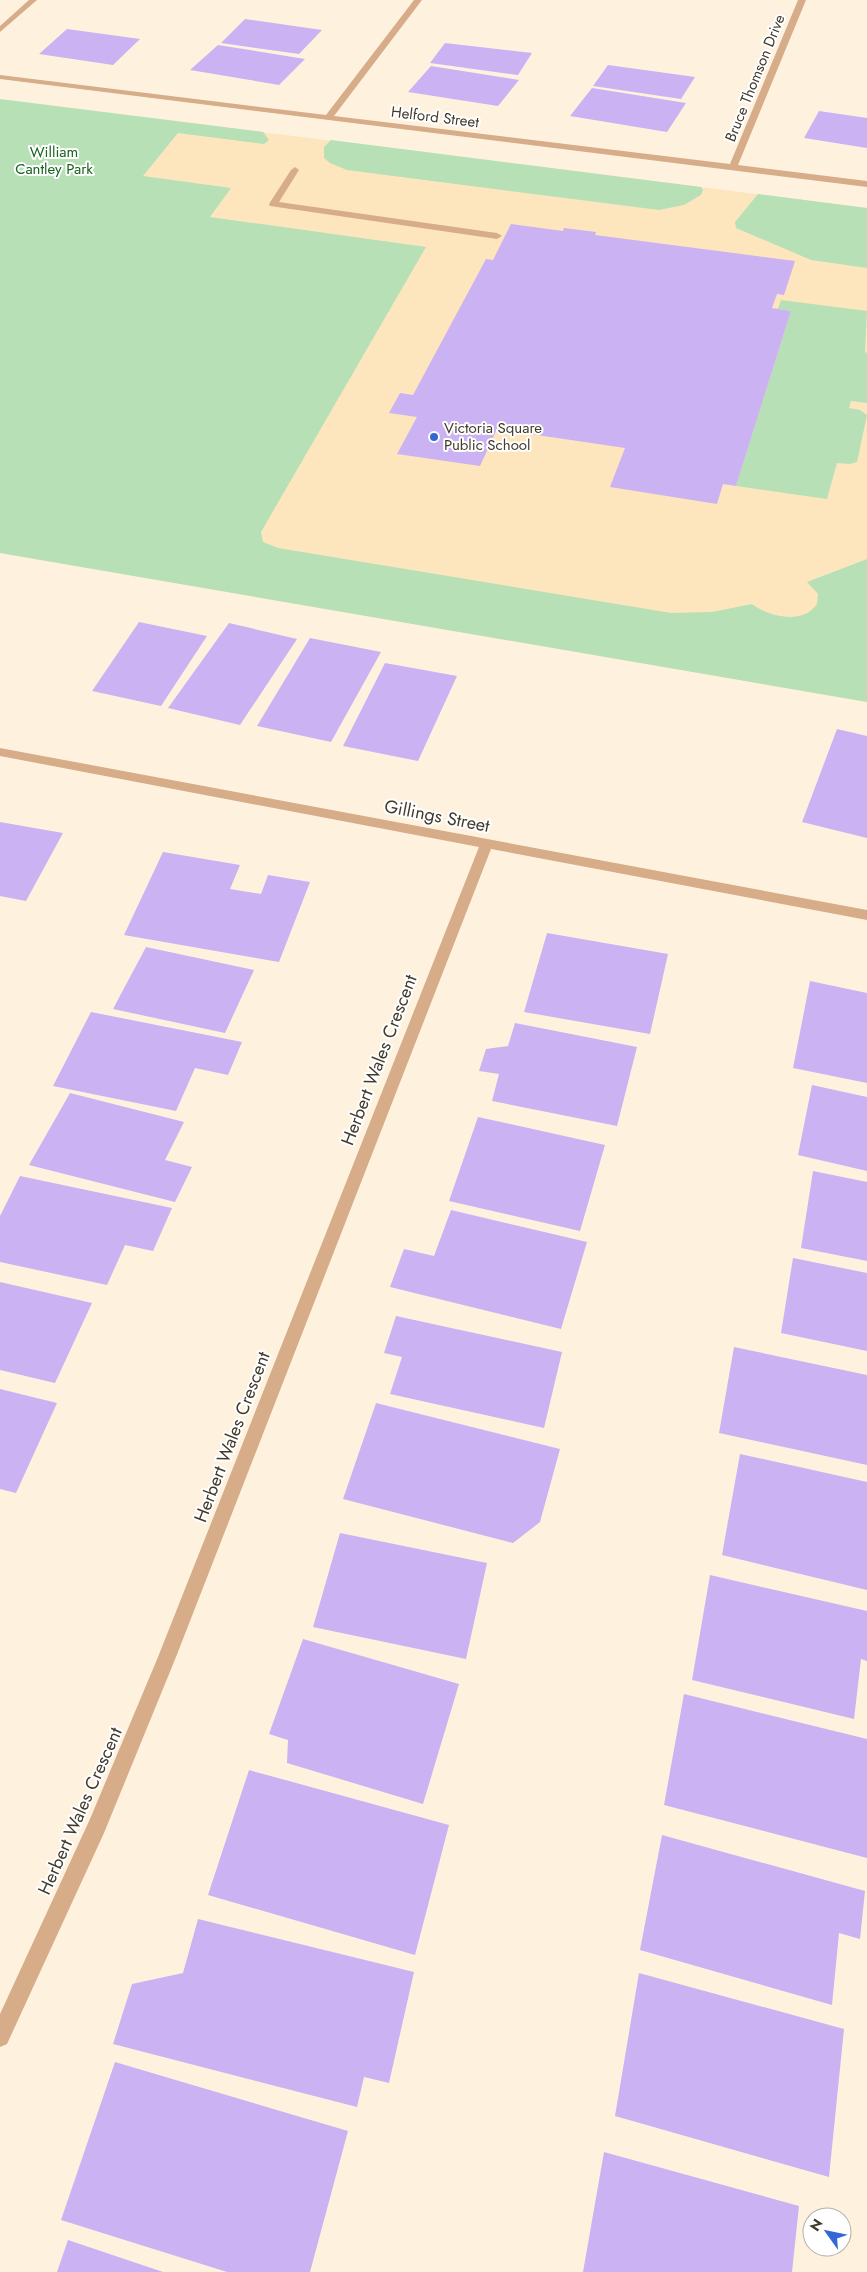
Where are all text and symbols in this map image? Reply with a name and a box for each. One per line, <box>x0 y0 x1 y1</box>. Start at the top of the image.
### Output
street label: Bruce Thomson Drive <box>719 11 791 145</box>
street label: Helford Street <box>390 101 481 133</box>
park label: William Cantley Park <box>15 141 93 180</box>
place label: Victoria Square Public School <box>444 417 542 456</box>
marker: Victoria Square Public School <box>428 431 440 443</box>
street label: Gillings Street <box>382 793 493 839</box>
street label: Herbert Wales Crescent <box>334 970 424 1149</box>
street label: Herbert Wales Crescent <box>187 1347 277 1526</box>
street label: Herbert Wales Crescent <box>31 1722 129 1899</box>
north arrow <box>802 2207 852 2257</box>
text: N <box>805 2215 828 2235</box>

